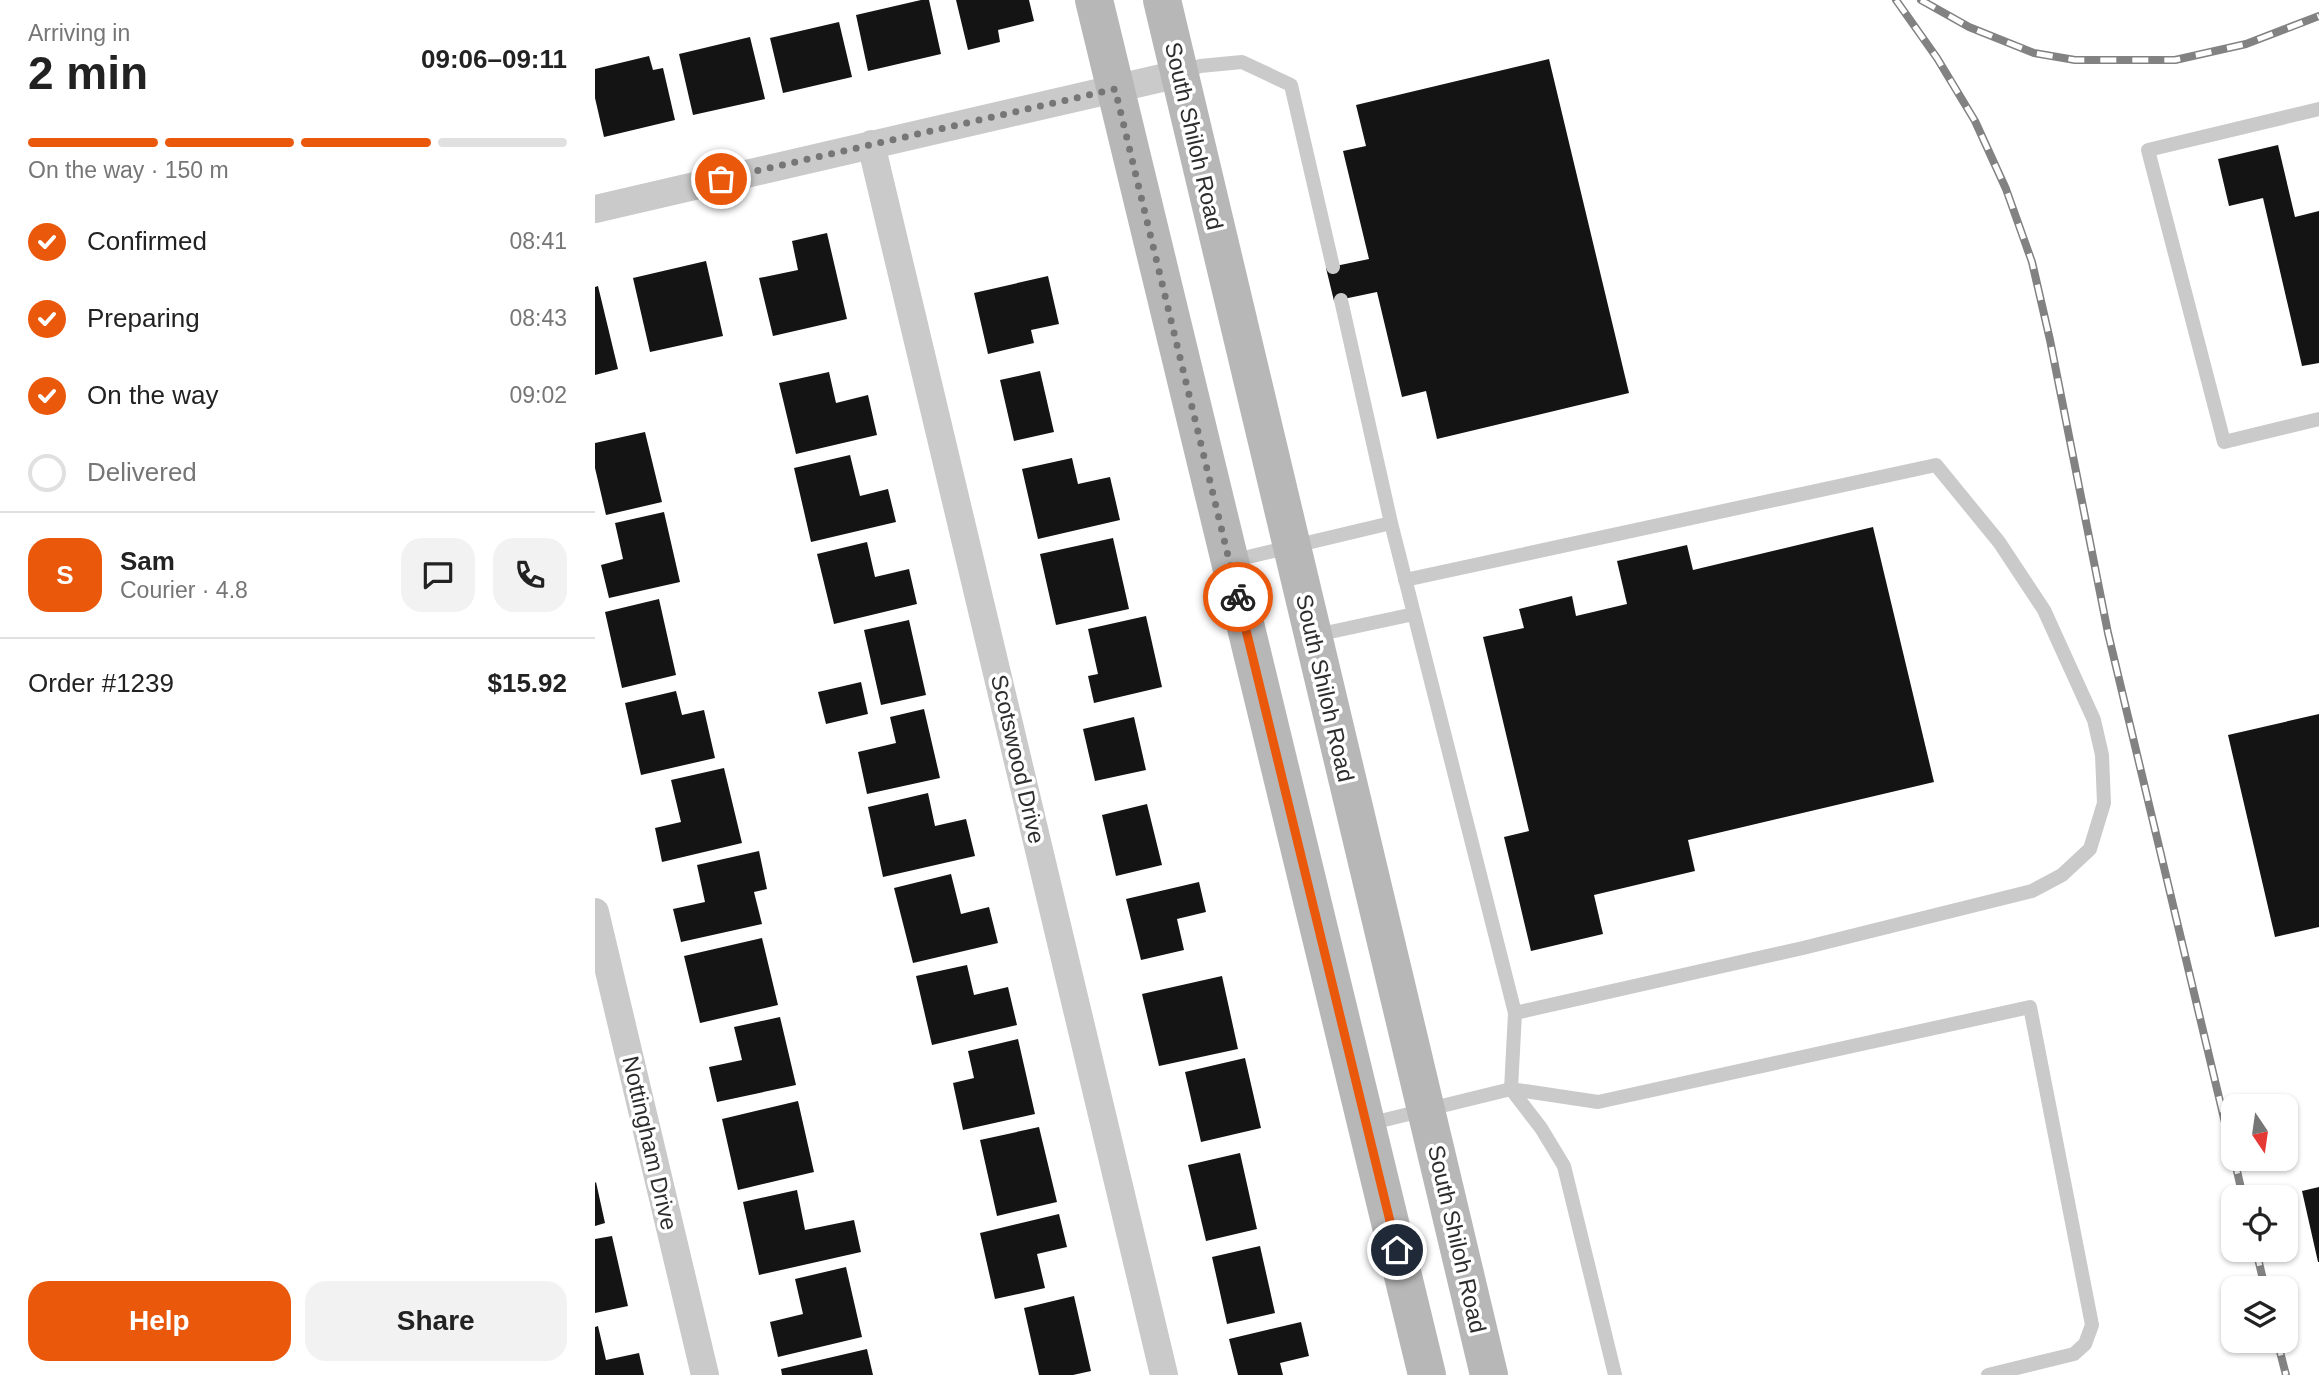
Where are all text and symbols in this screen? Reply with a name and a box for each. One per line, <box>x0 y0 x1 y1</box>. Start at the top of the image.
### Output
text: Arriving in <box>28 20 130 46</box>
street label: South Shiloh Road <box>1160 40 1228 232</box>
text: 09:06–09:11 <box>421 44 567 74</box>
text: 2 min <box>28 47 148 99</box>
pin <box>691 149 751 209</box>
text: On the way · 150 m <box>28 157 229 183</box>
icon: bag <box>702 160 740 198</box>
icon: check <box>28 223 66 261</box>
text: Confirmed <box>87 226 207 256</box>
text: 08:41 <box>509 228 567 254</box>
icon: check <box>28 300 66 338</box>
text: Preparing <box>87 303 200 333</box>
text: 08:43 <box>509 305 567 331</box>
icon: check <box>28 377 66 415</box>
text: On the way <box>87 380 219 410</box>
text: 09:02 <box>509 382 567 408</box>
text: Delivered <box>87 457 197 487</box>
button: chat <box>401 538 475 612</box>
button: phone <box>493 538 567 612</box>
text: Sam <box>120 546 175 576</box>
text: S <box>56 560 74 590</box>
courier <box>1203 562 1273 632</box>
text: Courier · 4.8 <box>120 577 248 603</box>
icon: bike <box>1219 578 1257 616</box>
street label: South Shiloh Road <box>1291 592 1359 784</box>
text: Order #1239 <box>28 668 174 698</box>
text: $15.92 <box>487 668 567 698</box>
street label: Scotswood Drive <box>986 672 1050 846</box>
street label: Nottingham Drive <box>617 1054 683 1232</box>
north arrow <box>2221 1094 2298 1171</box>
map controls <box>2221 1094 2298 1353</box>
street label: South Shiloh Road <box>1423 1143 1491 1335</box>
button: locate <box>2221 1185 2298 1262</box>
pin <box>1367 1220 1427 1280</box>
icon: home <box>1378 1231 1416 1269</box>
button: layers <box>2221 1276 2298 1353</box>
button: Help <box>28 1281 291 1361</box>
button: Share <box>305 1281 567 1361</box>

